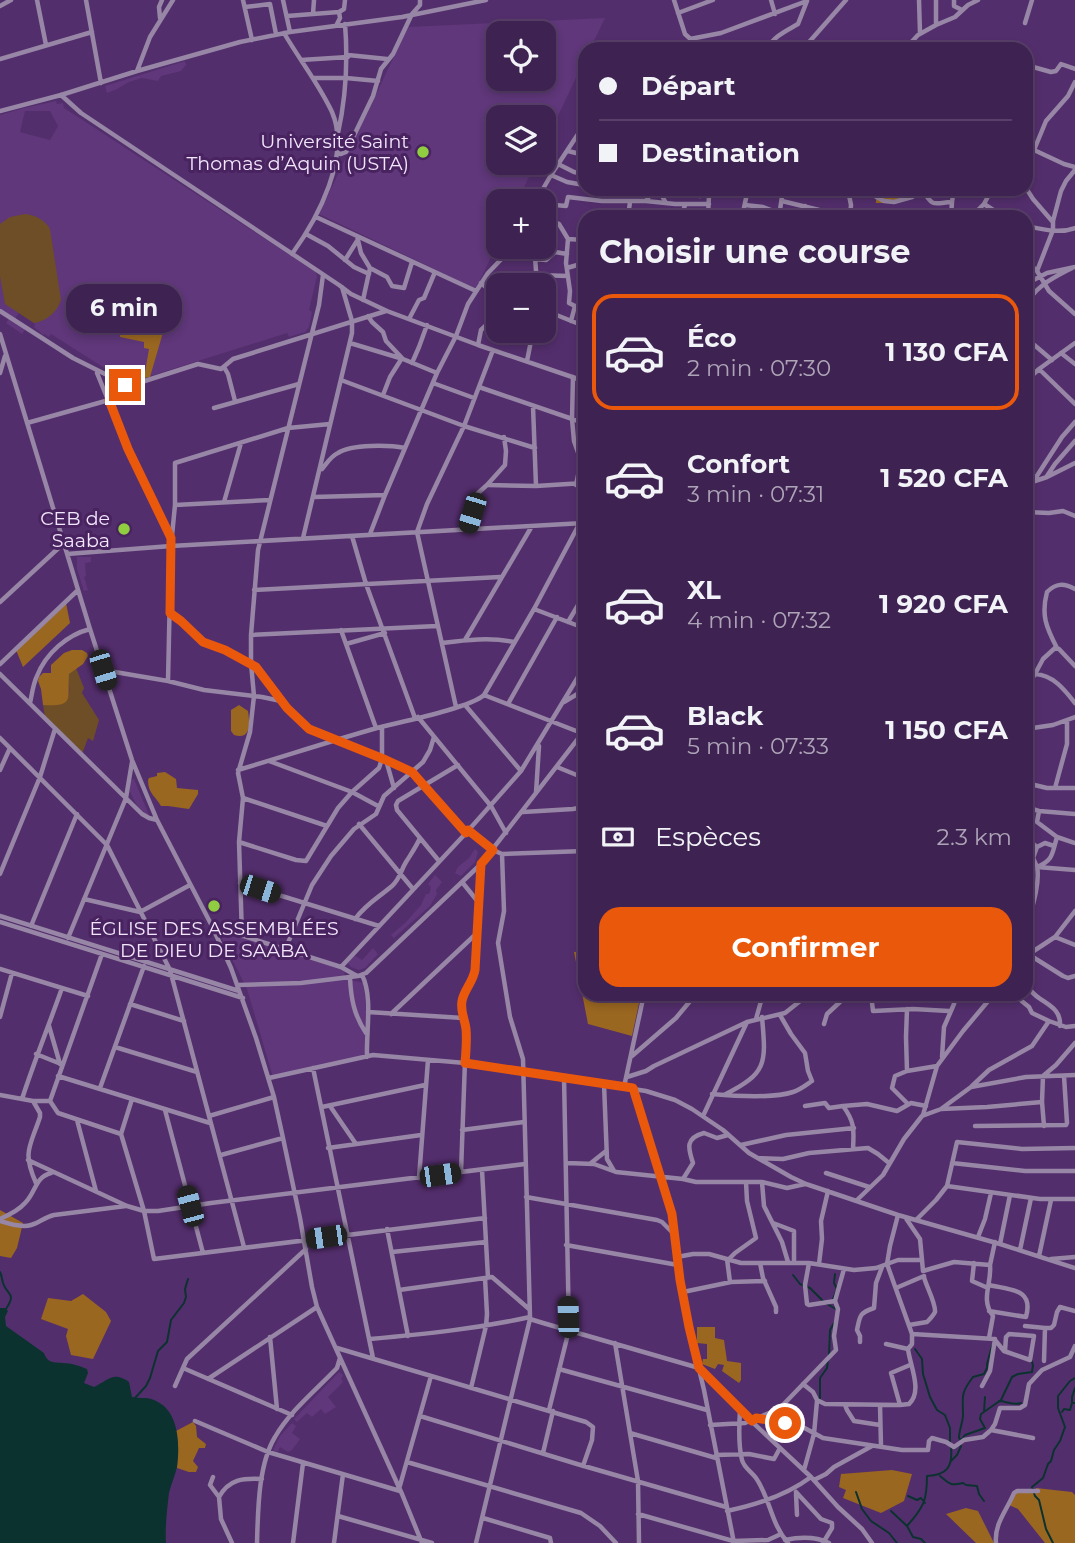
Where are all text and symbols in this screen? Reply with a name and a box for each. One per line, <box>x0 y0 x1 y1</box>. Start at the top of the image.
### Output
map controls <box>486 21 556 343</box>
button: locate <box>486 21 556 91</box>
text: Départ <box>641 70 736 102</box>
button: layers <box>486 105 556 175</box>
place label: Université Saint Thomas d’Aquin (USTA) <box>186 130 409 175</box>
text: Destination <box>641 137 800 169</box>
marker: Université Saint Thomas d’Aquin (USTA) <box>415 144 431 160</box>
button: + <box>486 189 556 259</box>
text: Choisir une course <box>599 232 911 271</box>
button: − <box>486 273 556 343</box>
callout: 6 min <box>67 284 183 332</box>
text: 6 min <box>90 294 158 322</box>
icon: car <box>603 321 666 384</box>
text: Éco <box>687 322 737 354</box>
text: 1 130 CFA <box>885 336 1008 368</box>
text: 2 min · 07:30 <box>687 354 831 382</box>
route end <box>109 369 141 401</box>
icon: car <box>603 447 666 510</box>
text: Confort <box>687 448 790 480</box>
text: 1 520 CFA <box>880 462 1008 494</box>
text: 3 min · 07:31 <box>687 480 824 508</box>
car <box>456 490 489 536</box>
place label: CEB de Saaba <box>40 507 110 552</box>
marker: CEB de Saaba <box>116 521 132 537</box>
icon: car <box>603 573 666 636</box>
text: XL <box>687 574 721 606</box>
text: 1 920 CFA <box>879 588 1008 620</box>
text: 4 min · 07:32 <box>687 606 831 634</box>
car <box>87 647 120 693</box>
icon: car <box>603 699 666 762</box>
text: Black <box>687 700 763 732</box>
text: 1 150 CFA <box>885 714 1008 746</box>
text: 5 min · 07:33 <box>687 732 829 760</box>
icon: cash <box>599 818 637 856</box>
text: Espèces <box>655 821 761 853</box>
text: 2.3 km <box>937 823 1012 851</box>
car <box>237 873 284 905</box>
marker: ÉGLISE DES ASSEMBLÉES DE DIEU DE SAABA <box>206 898 222 914</box>
button: Confirmer <box>599 907 1012 987</box>
place label: ÉGLISE DES ASSEMBLÉES DE DIEU DE SAABA <box>89 917 339 962</box>
car <box>418 1162 463 1188</box>
car <box>175 1183 206 1229</box>
car <box>304 1224 349 1250</box>
car <box>557 1296 580 1338</box>
route start <box>769 1407 801 1439</box>

